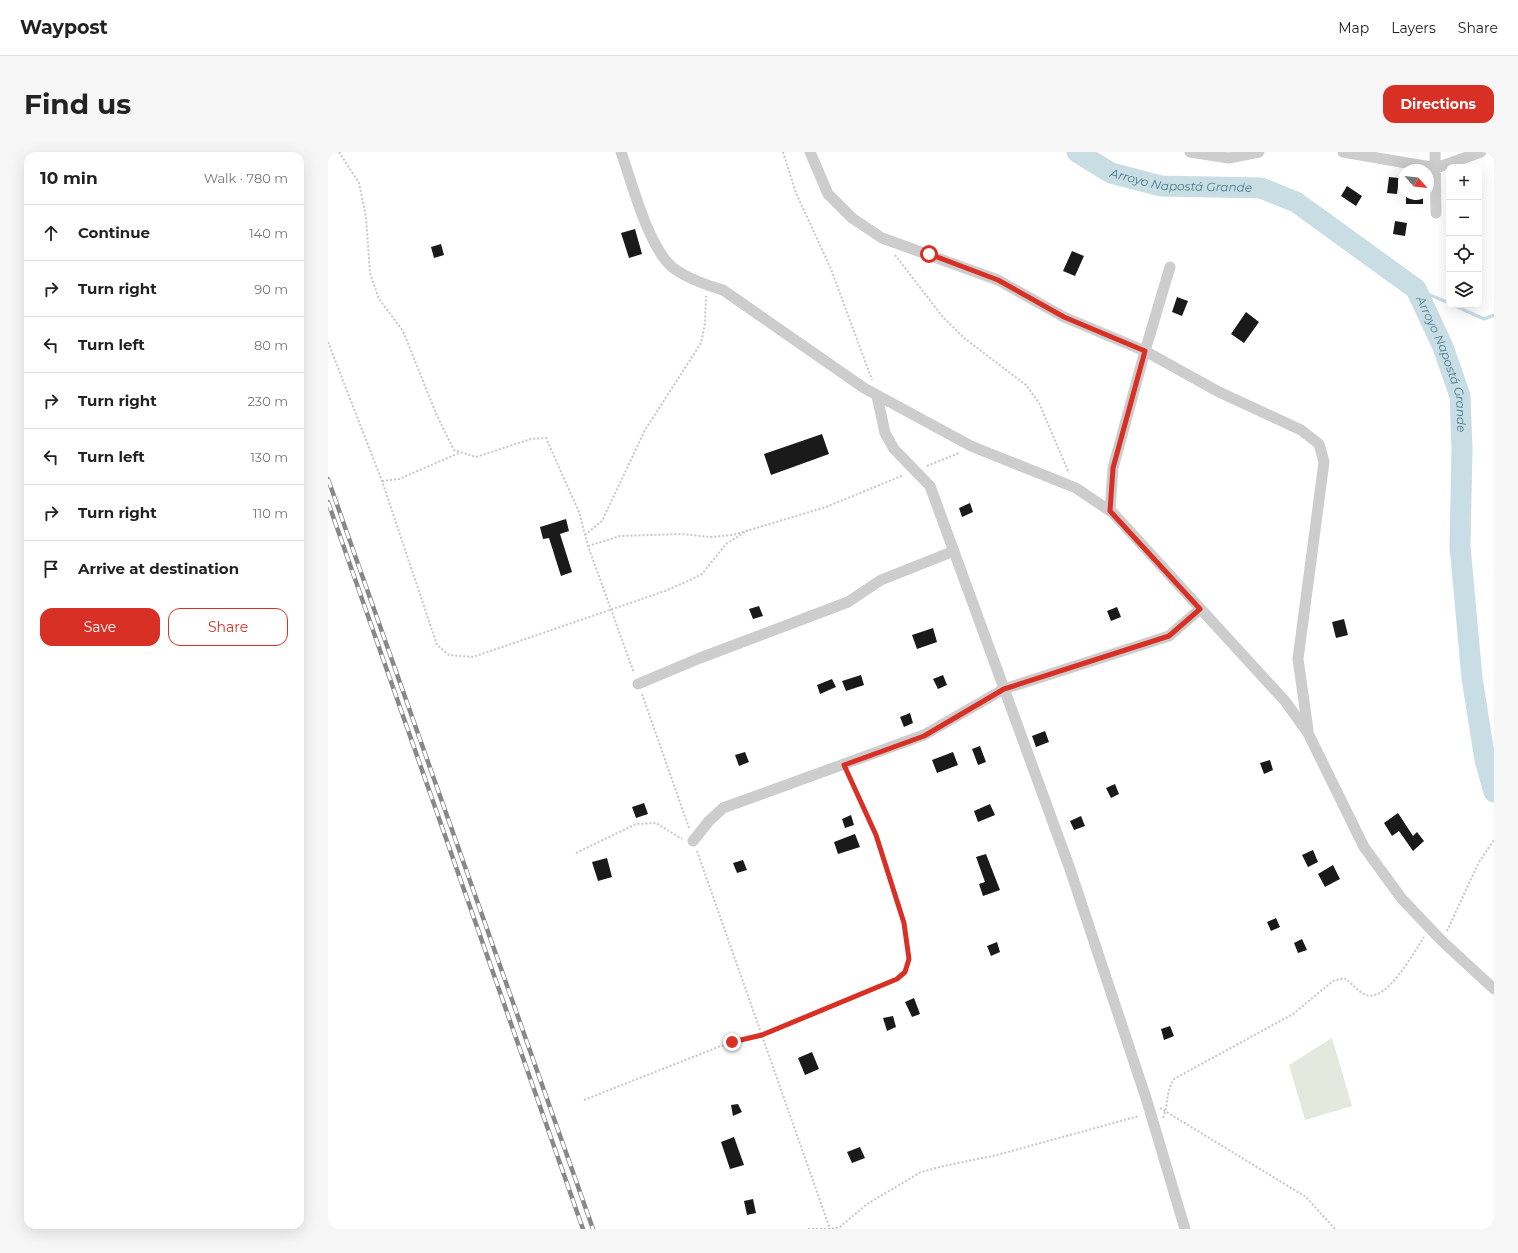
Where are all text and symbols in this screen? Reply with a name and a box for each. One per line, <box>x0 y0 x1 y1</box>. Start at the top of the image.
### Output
text: Waypost <box>20 16 108 39</box>
text: Map <box>1338 19 1369 37</box>
text: Layers <box>1391 19 1436 37</box>
text: Share <box>1458 19 1498 37</box>
button: Directions <box>1383 85 1494 123</box>
text: Find us <box>24 87 131 121</box>
north arrow <box>1398 164 1434 200</box>
map controls <box>1446 164 1482 308</box>
button: + <box>1446 164 1482 200</box>
water label: Arroyo Napostá Grande <box>1108 165 1252 195</box>
text: 10 min <box>40 168 98 188</box>
text: Walk · 780 m <box>204 170 288 186</box>
button: − <box>1446 200 1482 236</box>
icon: ahead <box>40 222 62 244</box>
text: Continue <box>78 223 150 242</box>
text: 140 m <box>249 225 288 241</box>
button: locate <box>1446 236 1482 272</box>
route start <box>920 245 938 263</box>
button: layers <box>1446 272 1482 308</box>
icon: right <box>40 278 62 300</box>
text: Turn right <box>78 279 157 298</box>
text: 90 m <box>254 281 288 297</box>
water label: Arroyo Napostá Grande <box>1413 293 1469 433</box>
icon: left <box>40 334 62 356</box>
text: Turn left <box>78 335 145 354</box>
text: 80 m <box>254 337 288 353</box>
icon: right <box>40 390 62 412</box>
text: Turn right <box>78 391 157 410</box>
text: 230 m <box>247 393 288 409</box>
icon: left <box>40 446 62 468</box>
text: Turn left <box>78 447 145 466</box>
text: 130 m <box>250 449 288 465</box>
icon: right <box>40 502 62 524</box>
text: Turn right <box>78 503 157 522</box>
text: 110 m <box>253 505 288 521</box>
icon: arrive <box>40 558 62 580</box>
text: Arrive at destination <box>78 559 239 578</box>
button: Save <box>40 608 160 646</box>
button: Share <box>168 608 288 646</box>
route end <box>723 1033 741 1051</box>

